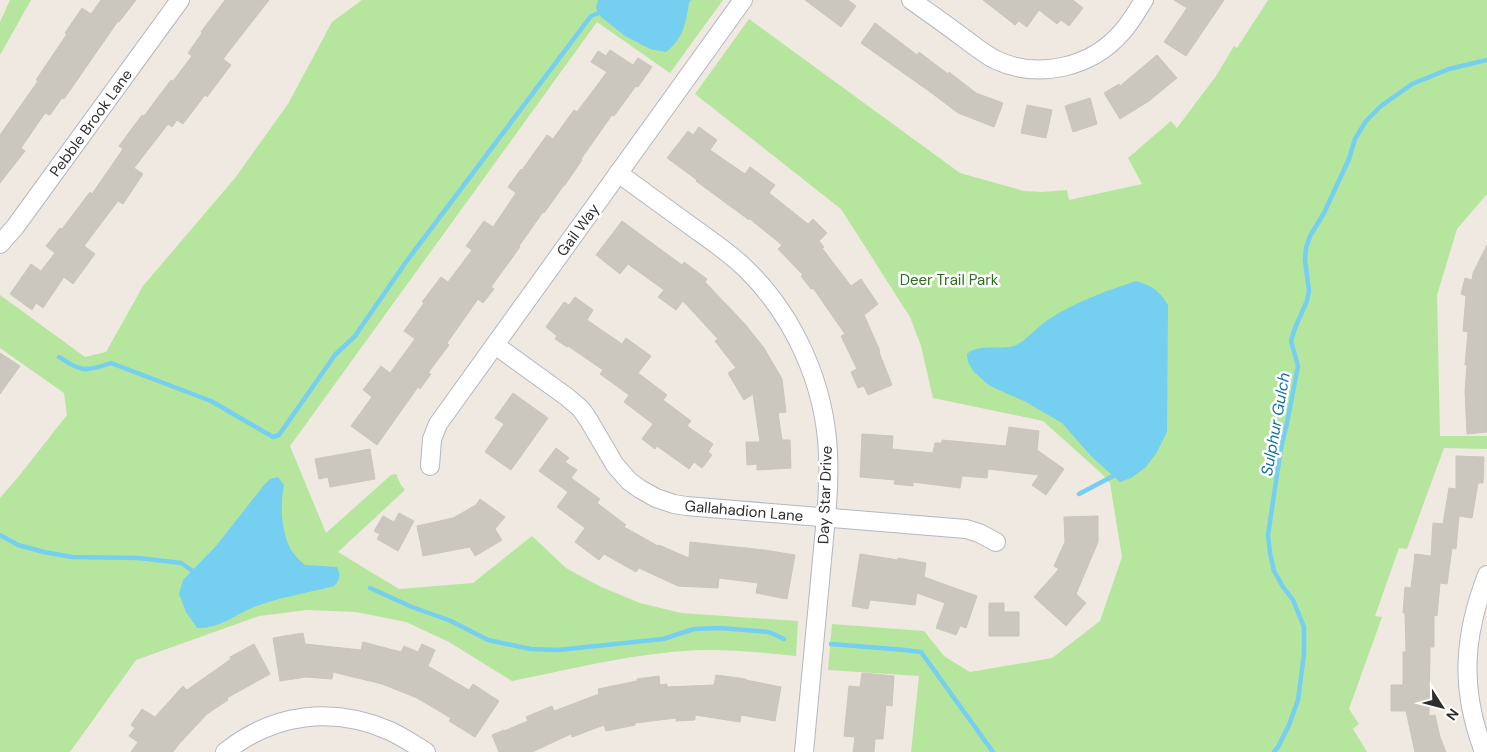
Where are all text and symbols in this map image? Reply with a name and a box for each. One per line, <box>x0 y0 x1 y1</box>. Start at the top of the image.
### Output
street label: Pebble Brook Lane <box>45 65 137 181</box>
street label: Gail Way <box>552 199 604 260</box>
park label: Deer Trail Park <box>900 270 999 290</box>
water label: Sulphur Gulch <box>1256 371 1295 477</box>
street label: Day Star Drive <box>813 445 837 545</box>
street label: Gallahadion Lane <box>684 496 804 526</box>
north arrow <box>1417 682 1467 732</box>
text: N <box>1442 705 1463 724</box>

